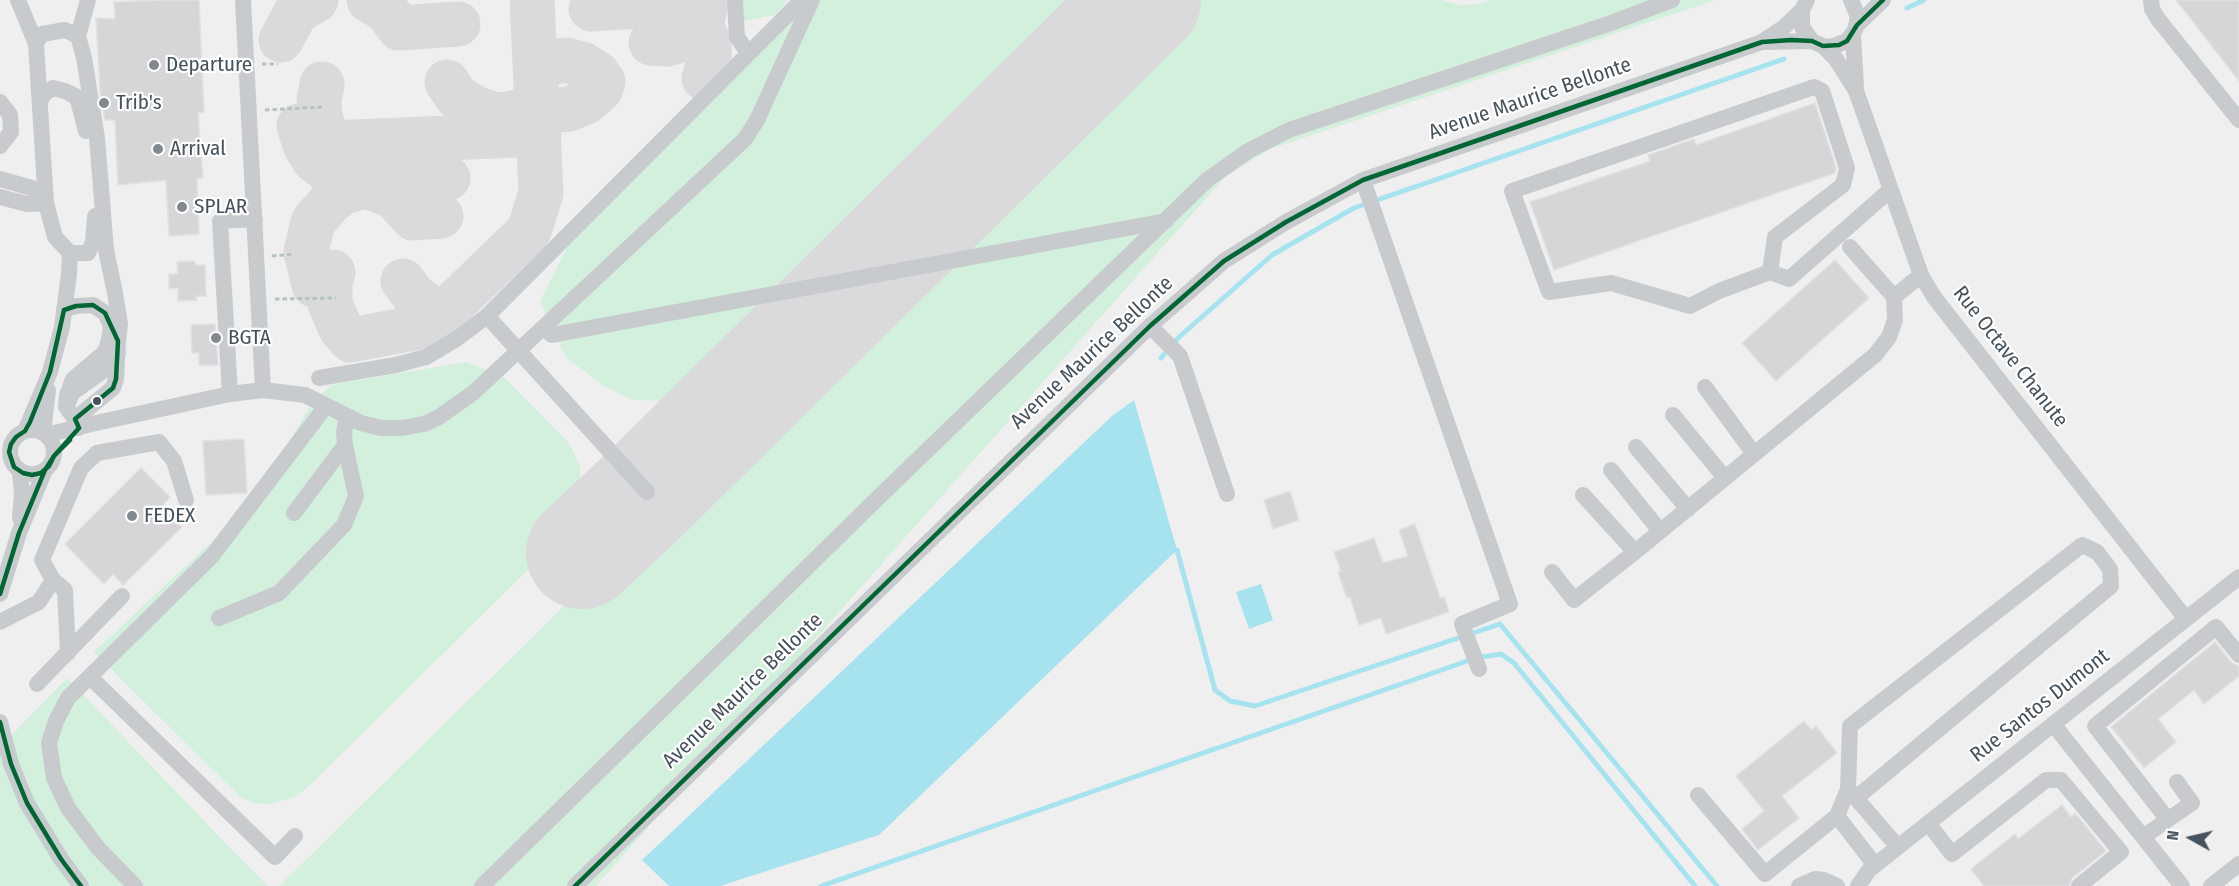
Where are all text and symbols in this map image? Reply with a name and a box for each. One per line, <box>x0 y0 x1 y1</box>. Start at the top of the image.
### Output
place label: Departure <box>166 52 252 78</box>
street label: Avenue Maurice Bellonte <box>1425 52 1635 146</box>
marker: Departure <box>147 58 161 72</box>
place label: Trib's <box>116 90 162 116</box>
marker: Trib's <box>97 96 111 110</box>
place label: Arrival <box>170 136 226 162</box>
marker: Arrival <box>151 142 165 156</box>
place label: SPLAR <box>194 194 247 220</box>
marker: SPLAR <box>175 200 189 214</box>
street label: Avenue Maurice Bellonte <box>1006 271 1178 435</box>
street label: Rue Octave Chanute <box>1947 281 2073 433</box>
place label: BGTA <box>228 325 271 351</box>
marker: BGTA <box>209 331 223 345</box>
unlabelled marker <box>91 395 103 407</box>
place label: FEDEX <box>144 503 195 529</box>
marker: FEDEX <box>125 509 139 523</box>
street label: Avenue Maurice Bellonte <box>658 608 828 774</box>
street label: Rue Santos Dumont <box>1966 644 2114 768</box>
north arrow <box>2161 808 2221 868</box>
text: N <box>2163 829 2183 841</box>

